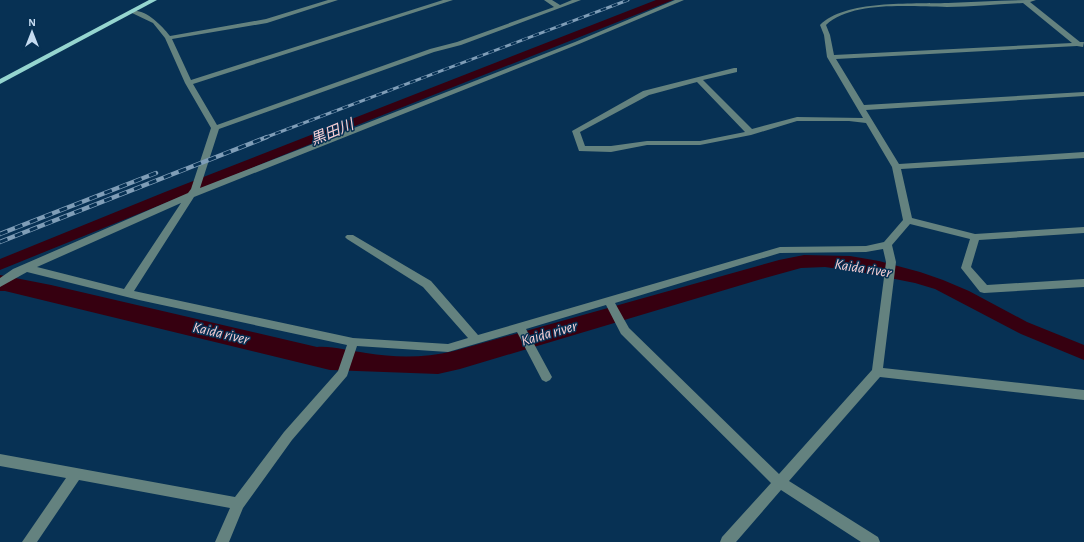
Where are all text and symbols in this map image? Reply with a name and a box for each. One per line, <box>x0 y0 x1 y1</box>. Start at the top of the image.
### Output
north arrow <box>12 12 52 52</box>
text: N <box>28 17 36 28</box>
water label: 黒田川 <box>308 115 358 148</box>
water label: Kaida river <box>833 257 893 281</box>
water label: Kaida river <box>520 318 580 349</box>
water label: Kaida river <box>191 320 252 347</box>

